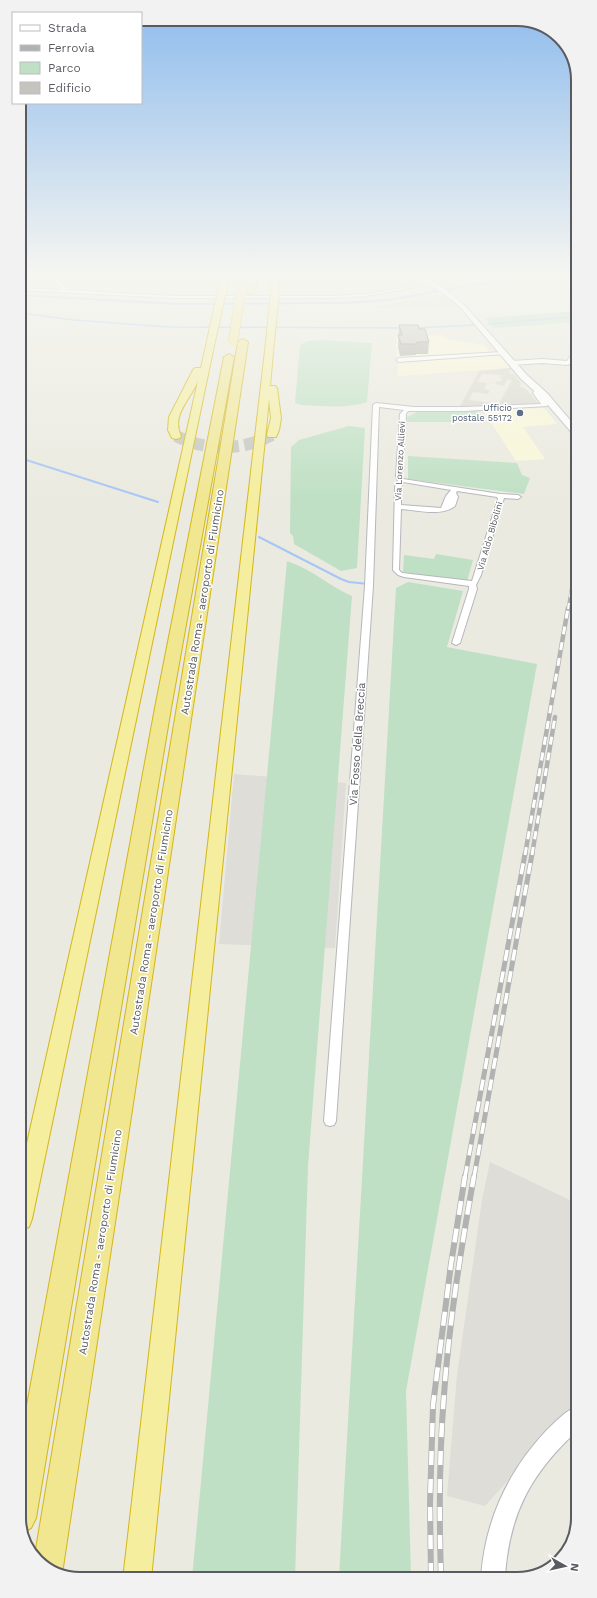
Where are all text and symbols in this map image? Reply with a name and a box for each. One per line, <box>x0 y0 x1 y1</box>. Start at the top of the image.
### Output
legend <box>12 12 142 104</box>
text: Strada <box>48 21 87 35</box>
text: Ferrovia <box>48 41 95 55</box>
text: Parco <box>48 61 81 75</box>
text: Edificio <box>48 81 91 95</box>
place label: Ufficio postale 55172 <box>452 403 512 423</box>
marker: Ufficio postale 55172 <box>515 408 525 418</box>
street label: Via Lorenzo Allievi <box>393 421 407 501</box>
street label: Autostrada Roma - aeroporto di Fiumicino <box>178 488 227 716</box>
street label: Via Aldo Bibolini <box>475 500 505 572</box>
street label: Via Fosso della Breccia <box>347 682 368 806</box>
street label: Autostrada Roma - aeroporto di Fiumicino <box>127 808 176 1036</box>
street label: Autostrada Roma - aeroporto di Fiumicino <box>76 1128 125 1356</box>
north arrow <box>545 1546 585 1586</box>
text: N <box>567 1562 581 1572</box>

